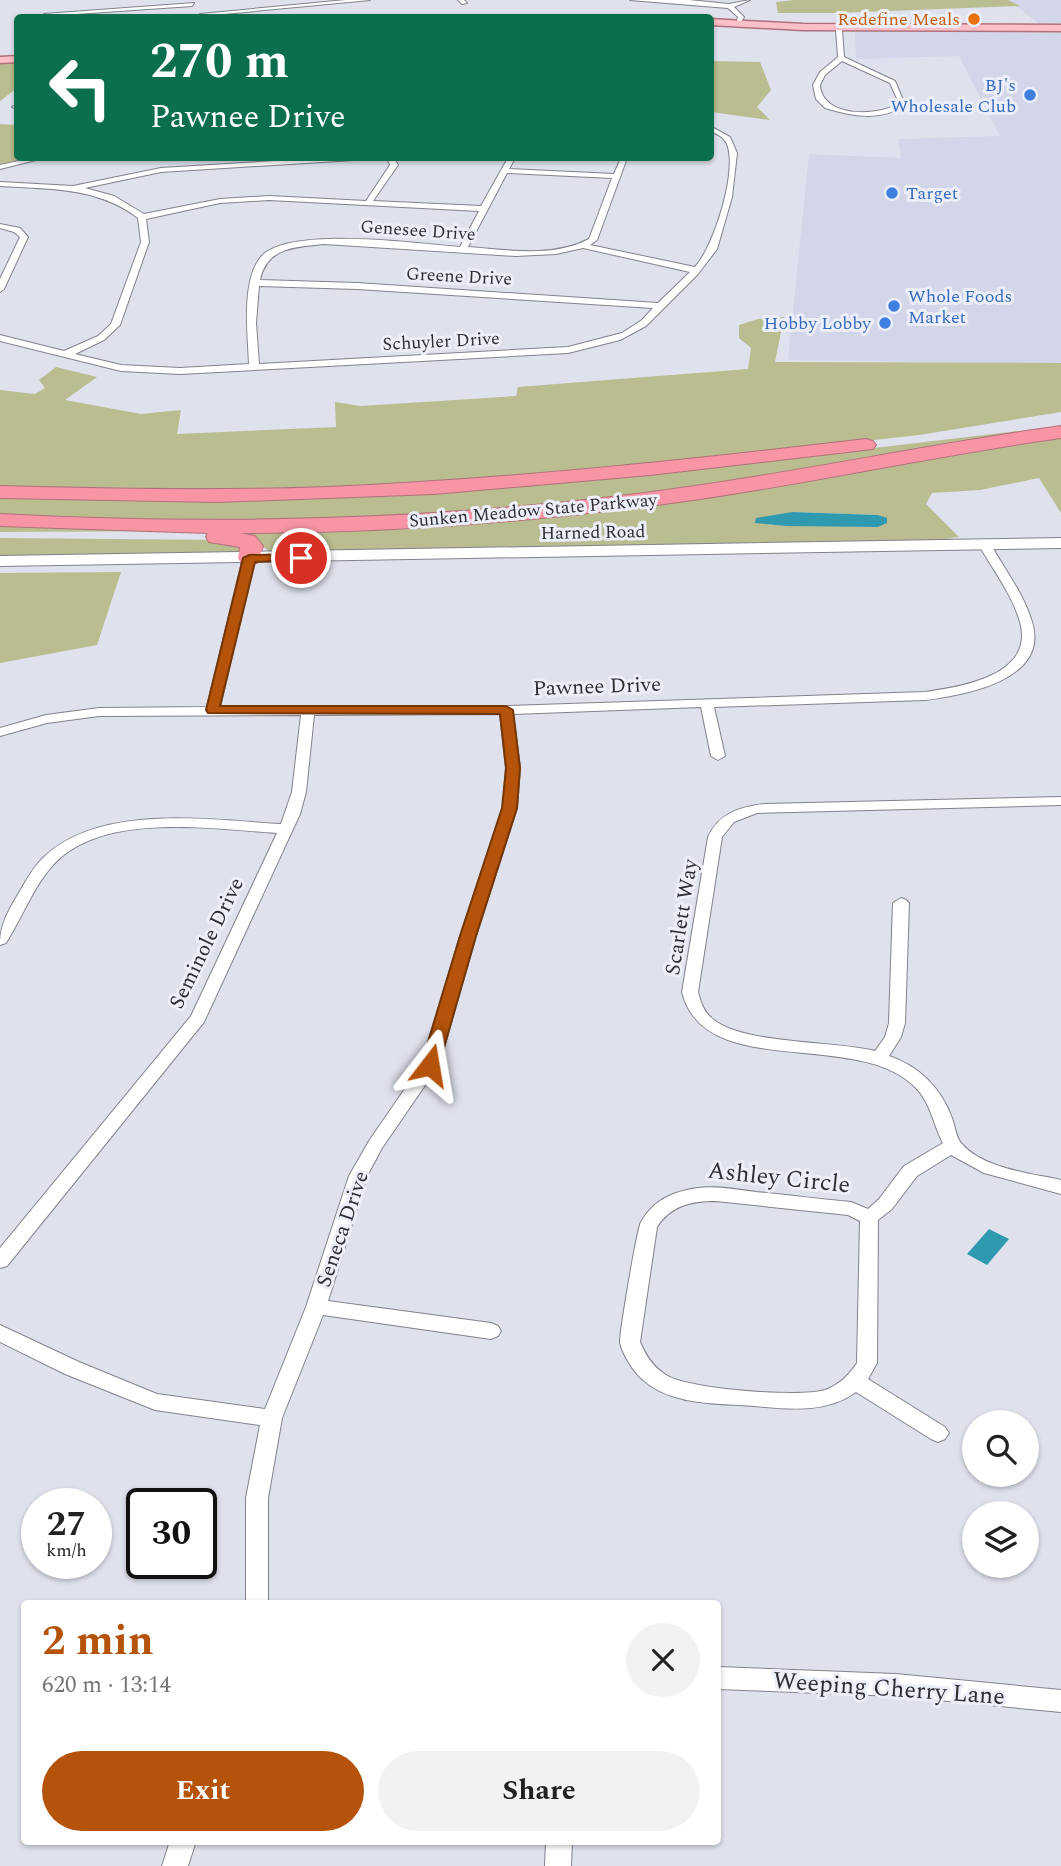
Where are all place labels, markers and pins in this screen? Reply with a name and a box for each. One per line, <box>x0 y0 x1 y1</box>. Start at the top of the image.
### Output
place label: Redefine Meals <box>837 6 960 33</box>
marker: Redefine Meals <box>966 11 982 27</box>
place label: BJ's Wholesale Club <box>891 72 1016 120</box>
marker: BJ's Wholesale Club <box>1022 87 1038 103</box>
place label: Target <box>906 180 958 207</box>
marker: Target <box>884 185 900 201</box>
place label: Whole Foods Market <box>908 283 1012 331</box>
marker: Whole Foods Market <box>886 298 902 314</box>
place label: Hobby Lobby <box>764 310 872 337</box>
marker: Hobby Lobby <box>877 315 893 331</box>
pin <box>271 528 331 588</box>

